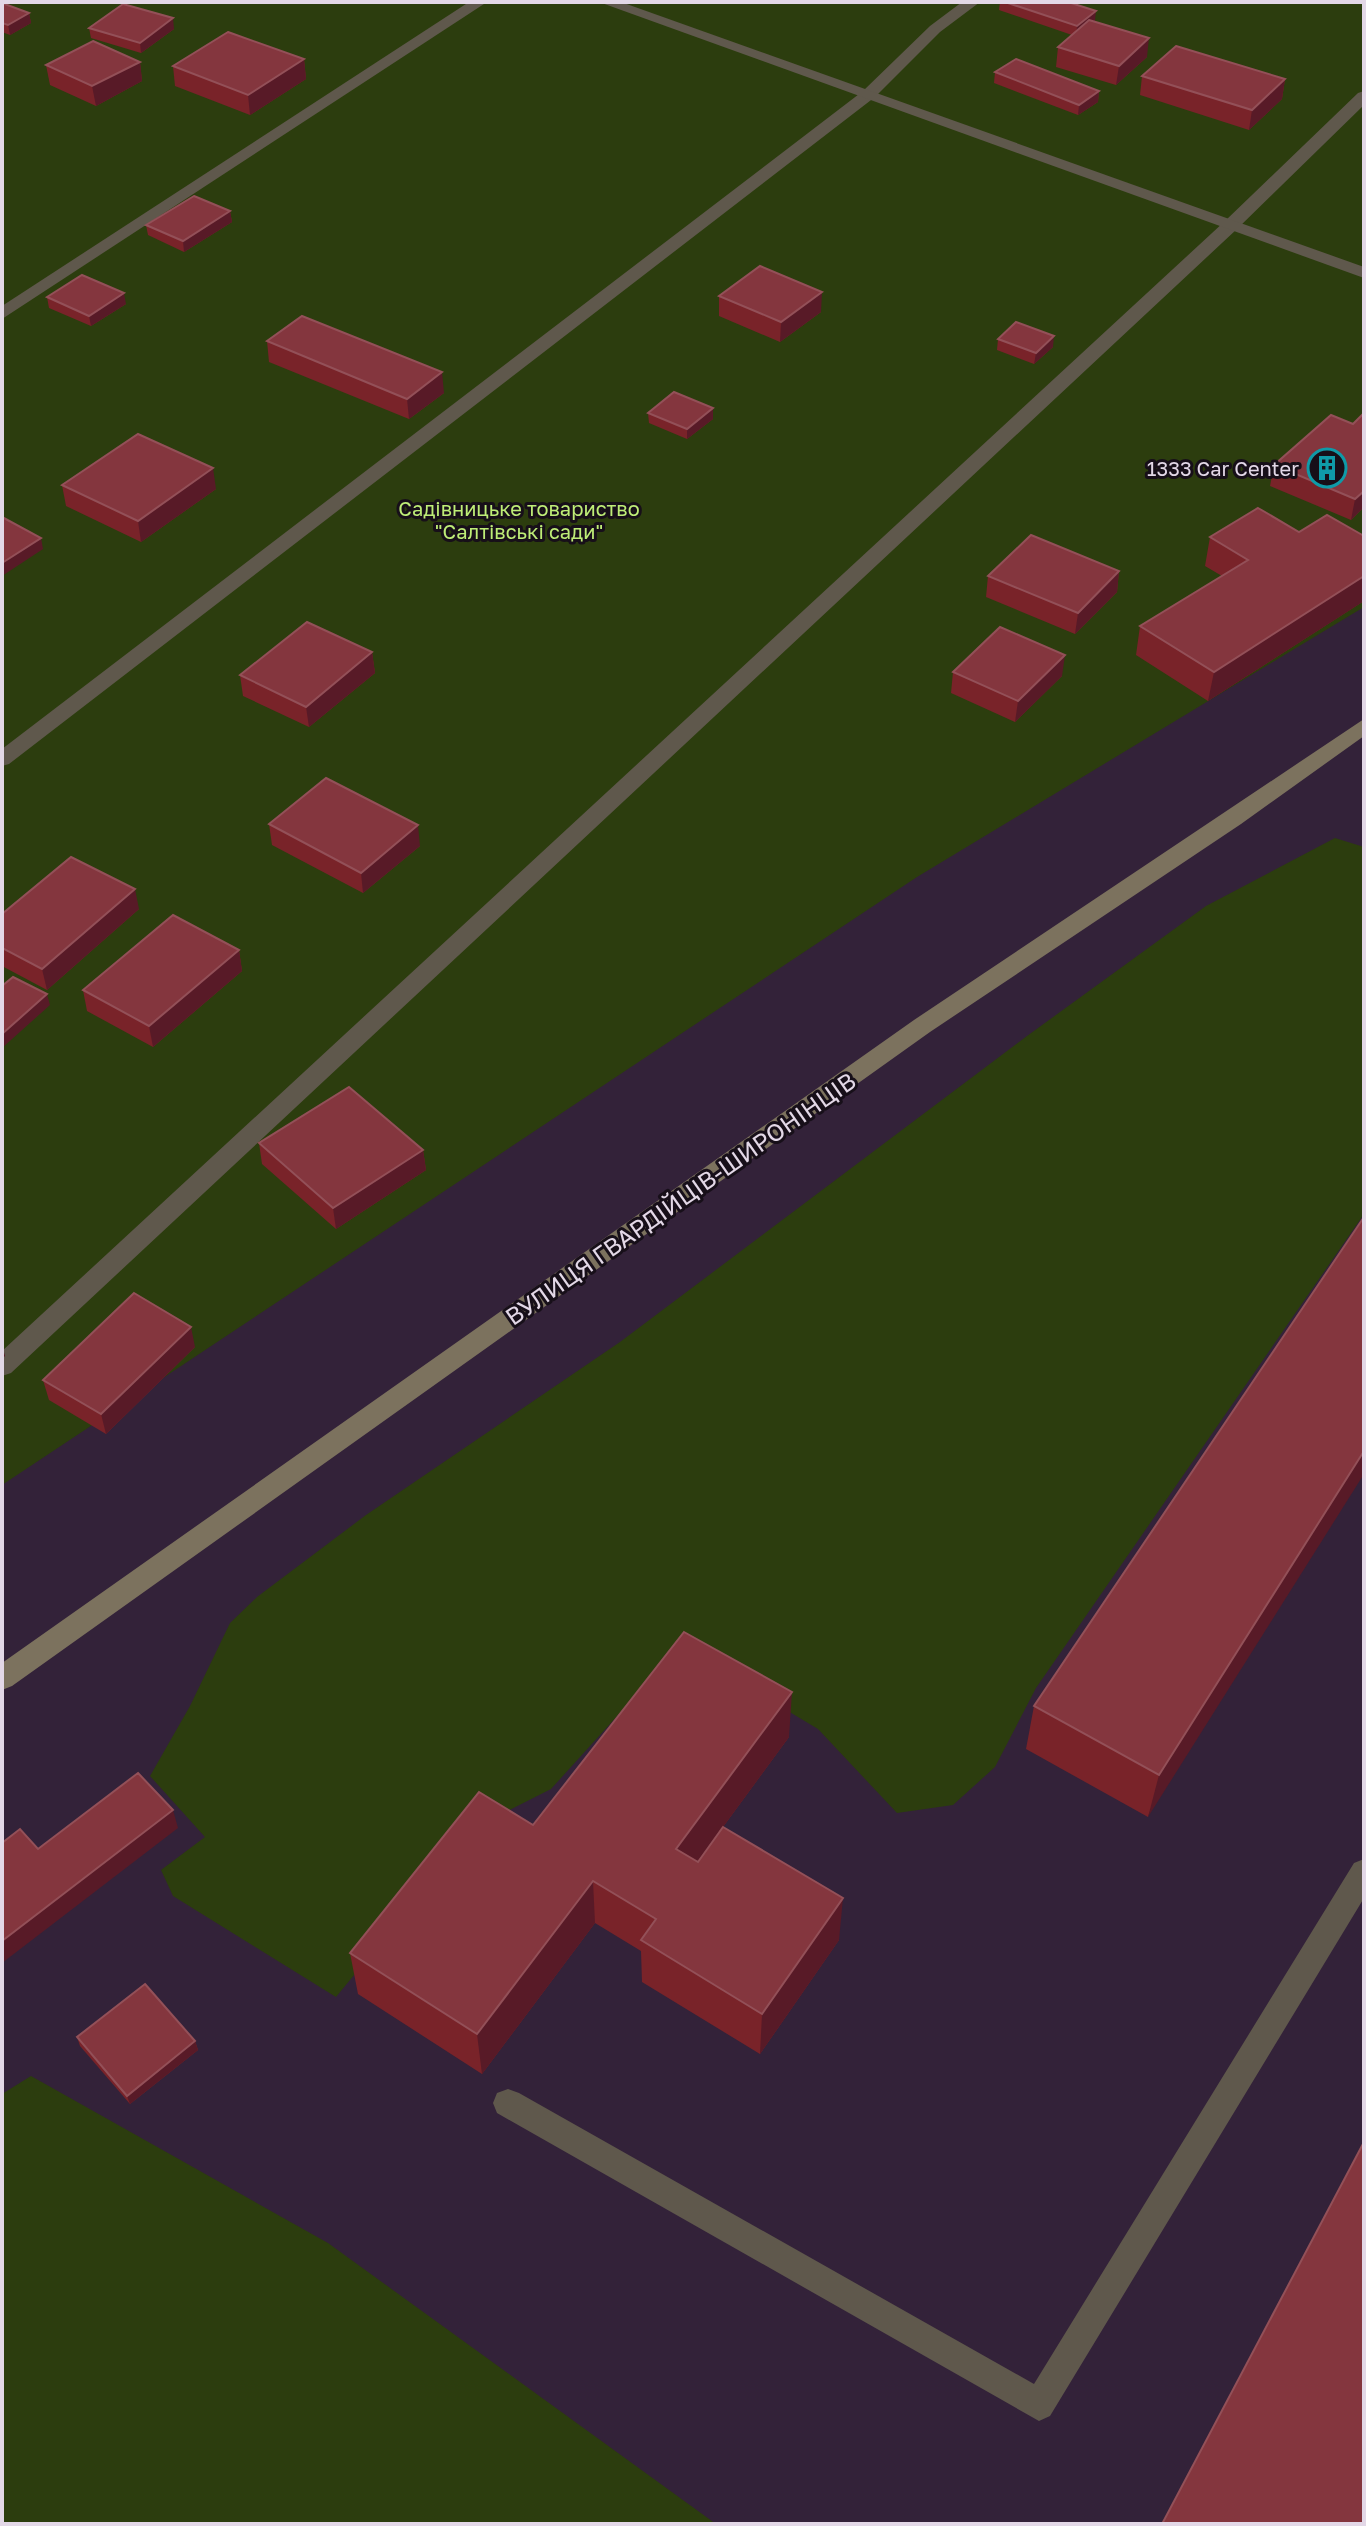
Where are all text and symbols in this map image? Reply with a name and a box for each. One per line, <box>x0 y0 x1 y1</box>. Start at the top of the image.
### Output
building icon: 1333 Car Center <box>1306 447 1348 489</box>
place label: 1333 Car Center <box>1147 456 1299 480</box>
park label: Садівницьке товариство "Салтівські сади" <box>398 496 640 543</box>
street label: ВУЛИЦЯ ГВАРДІЙЦІВ-ШИРОНІНЦІВ <box>499 1065 861 1331</box>

